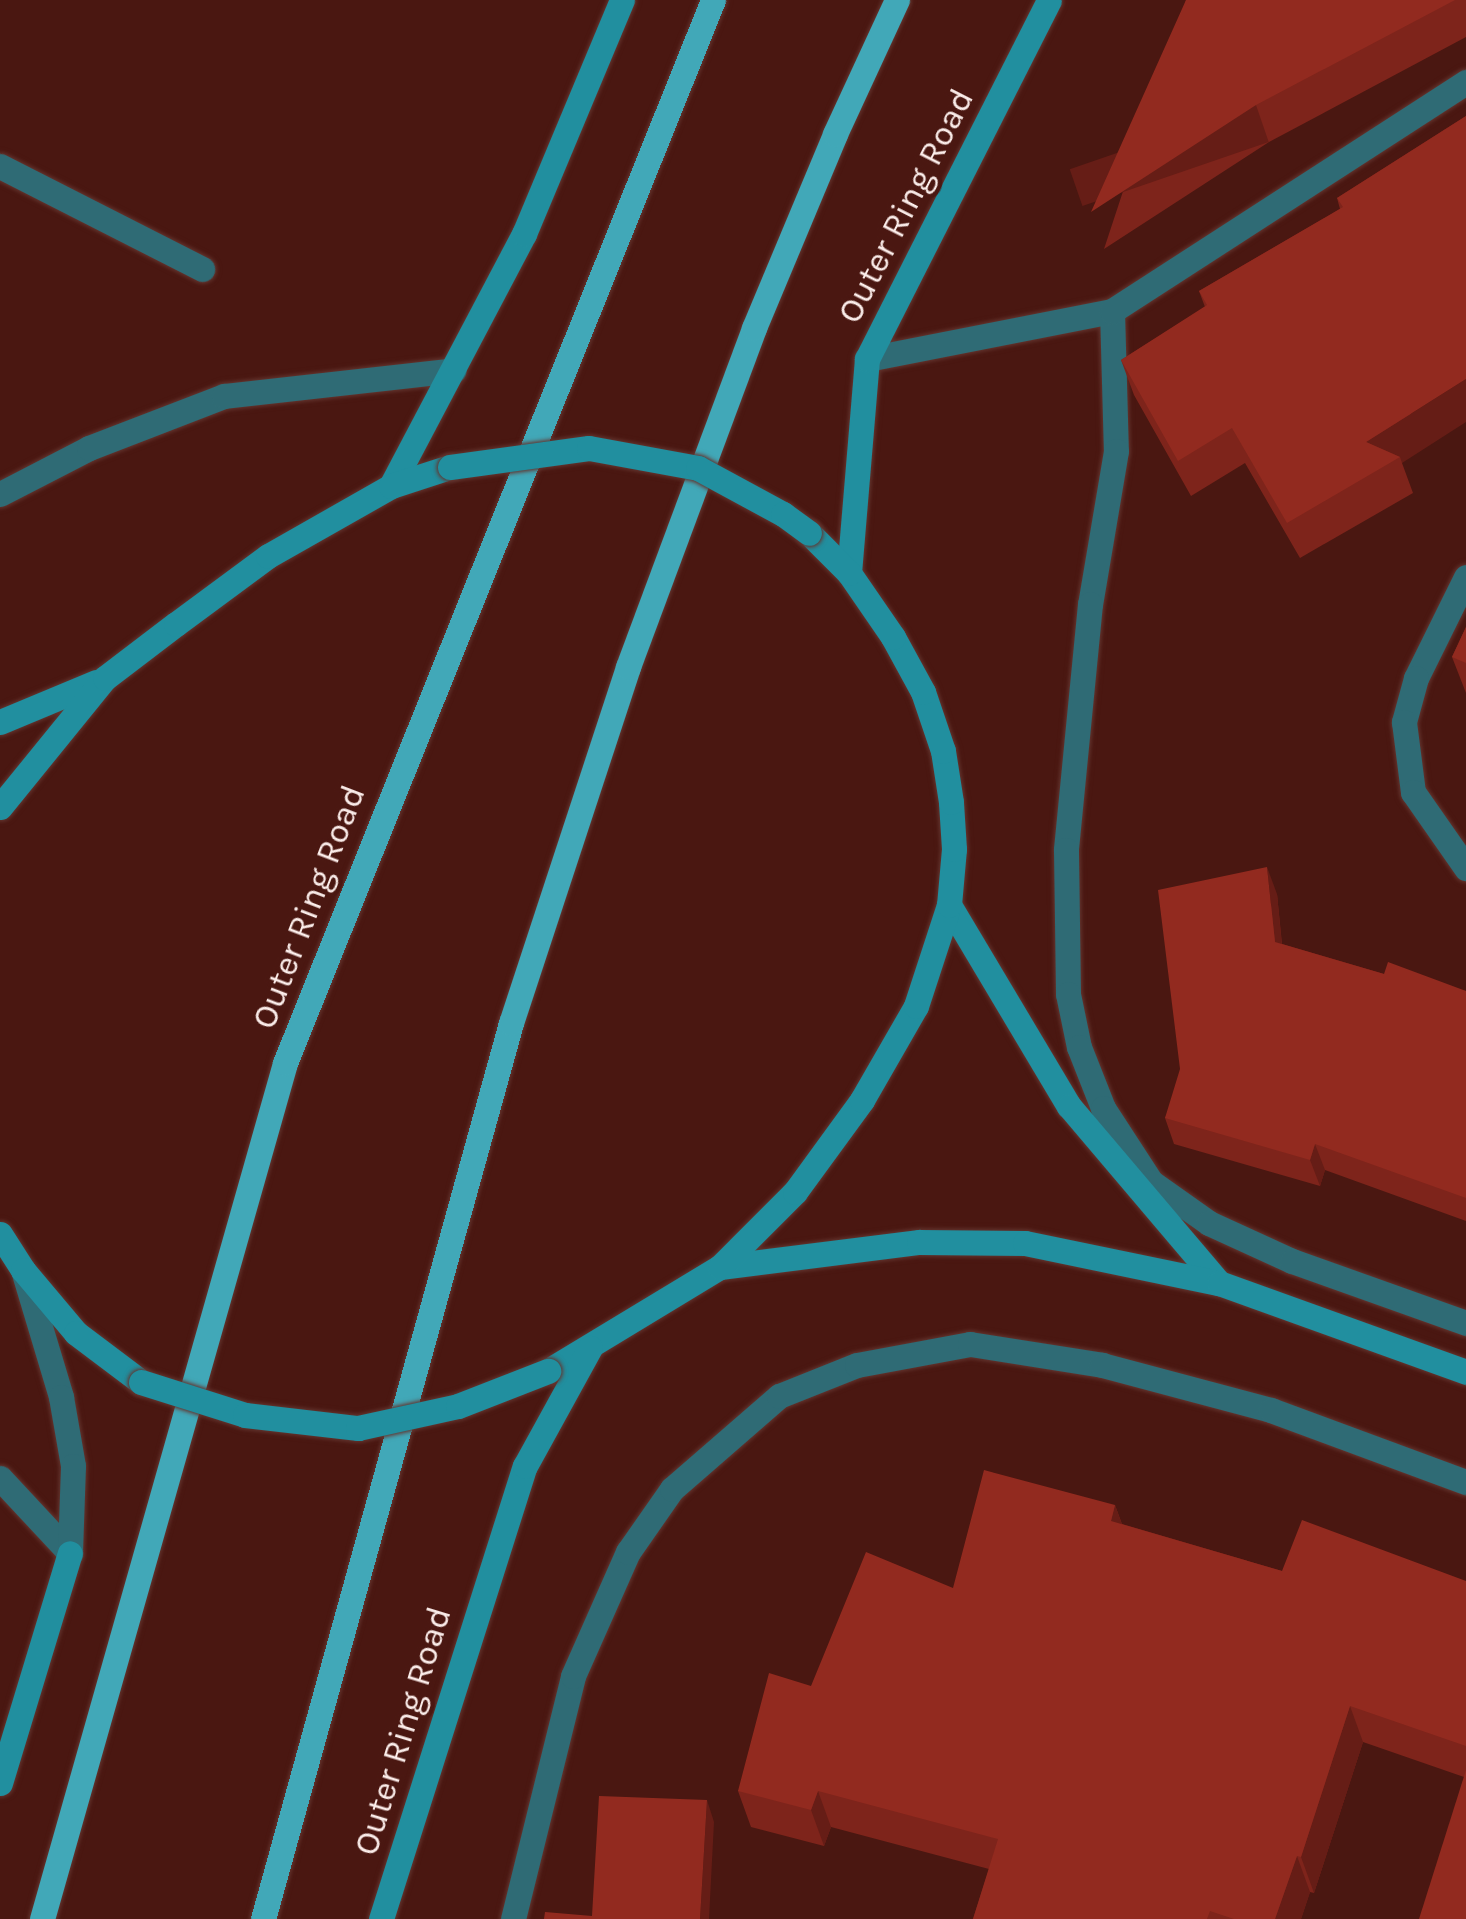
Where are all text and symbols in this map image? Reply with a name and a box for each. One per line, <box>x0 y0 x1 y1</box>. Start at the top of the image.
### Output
street label: Outer Ring Road <box>829 82 983 330</box>
street label: Outer Ring Road <box>243 779 375 1035</box>
street label: Outer Ring Road <box>345 1602 461 1860</box>

